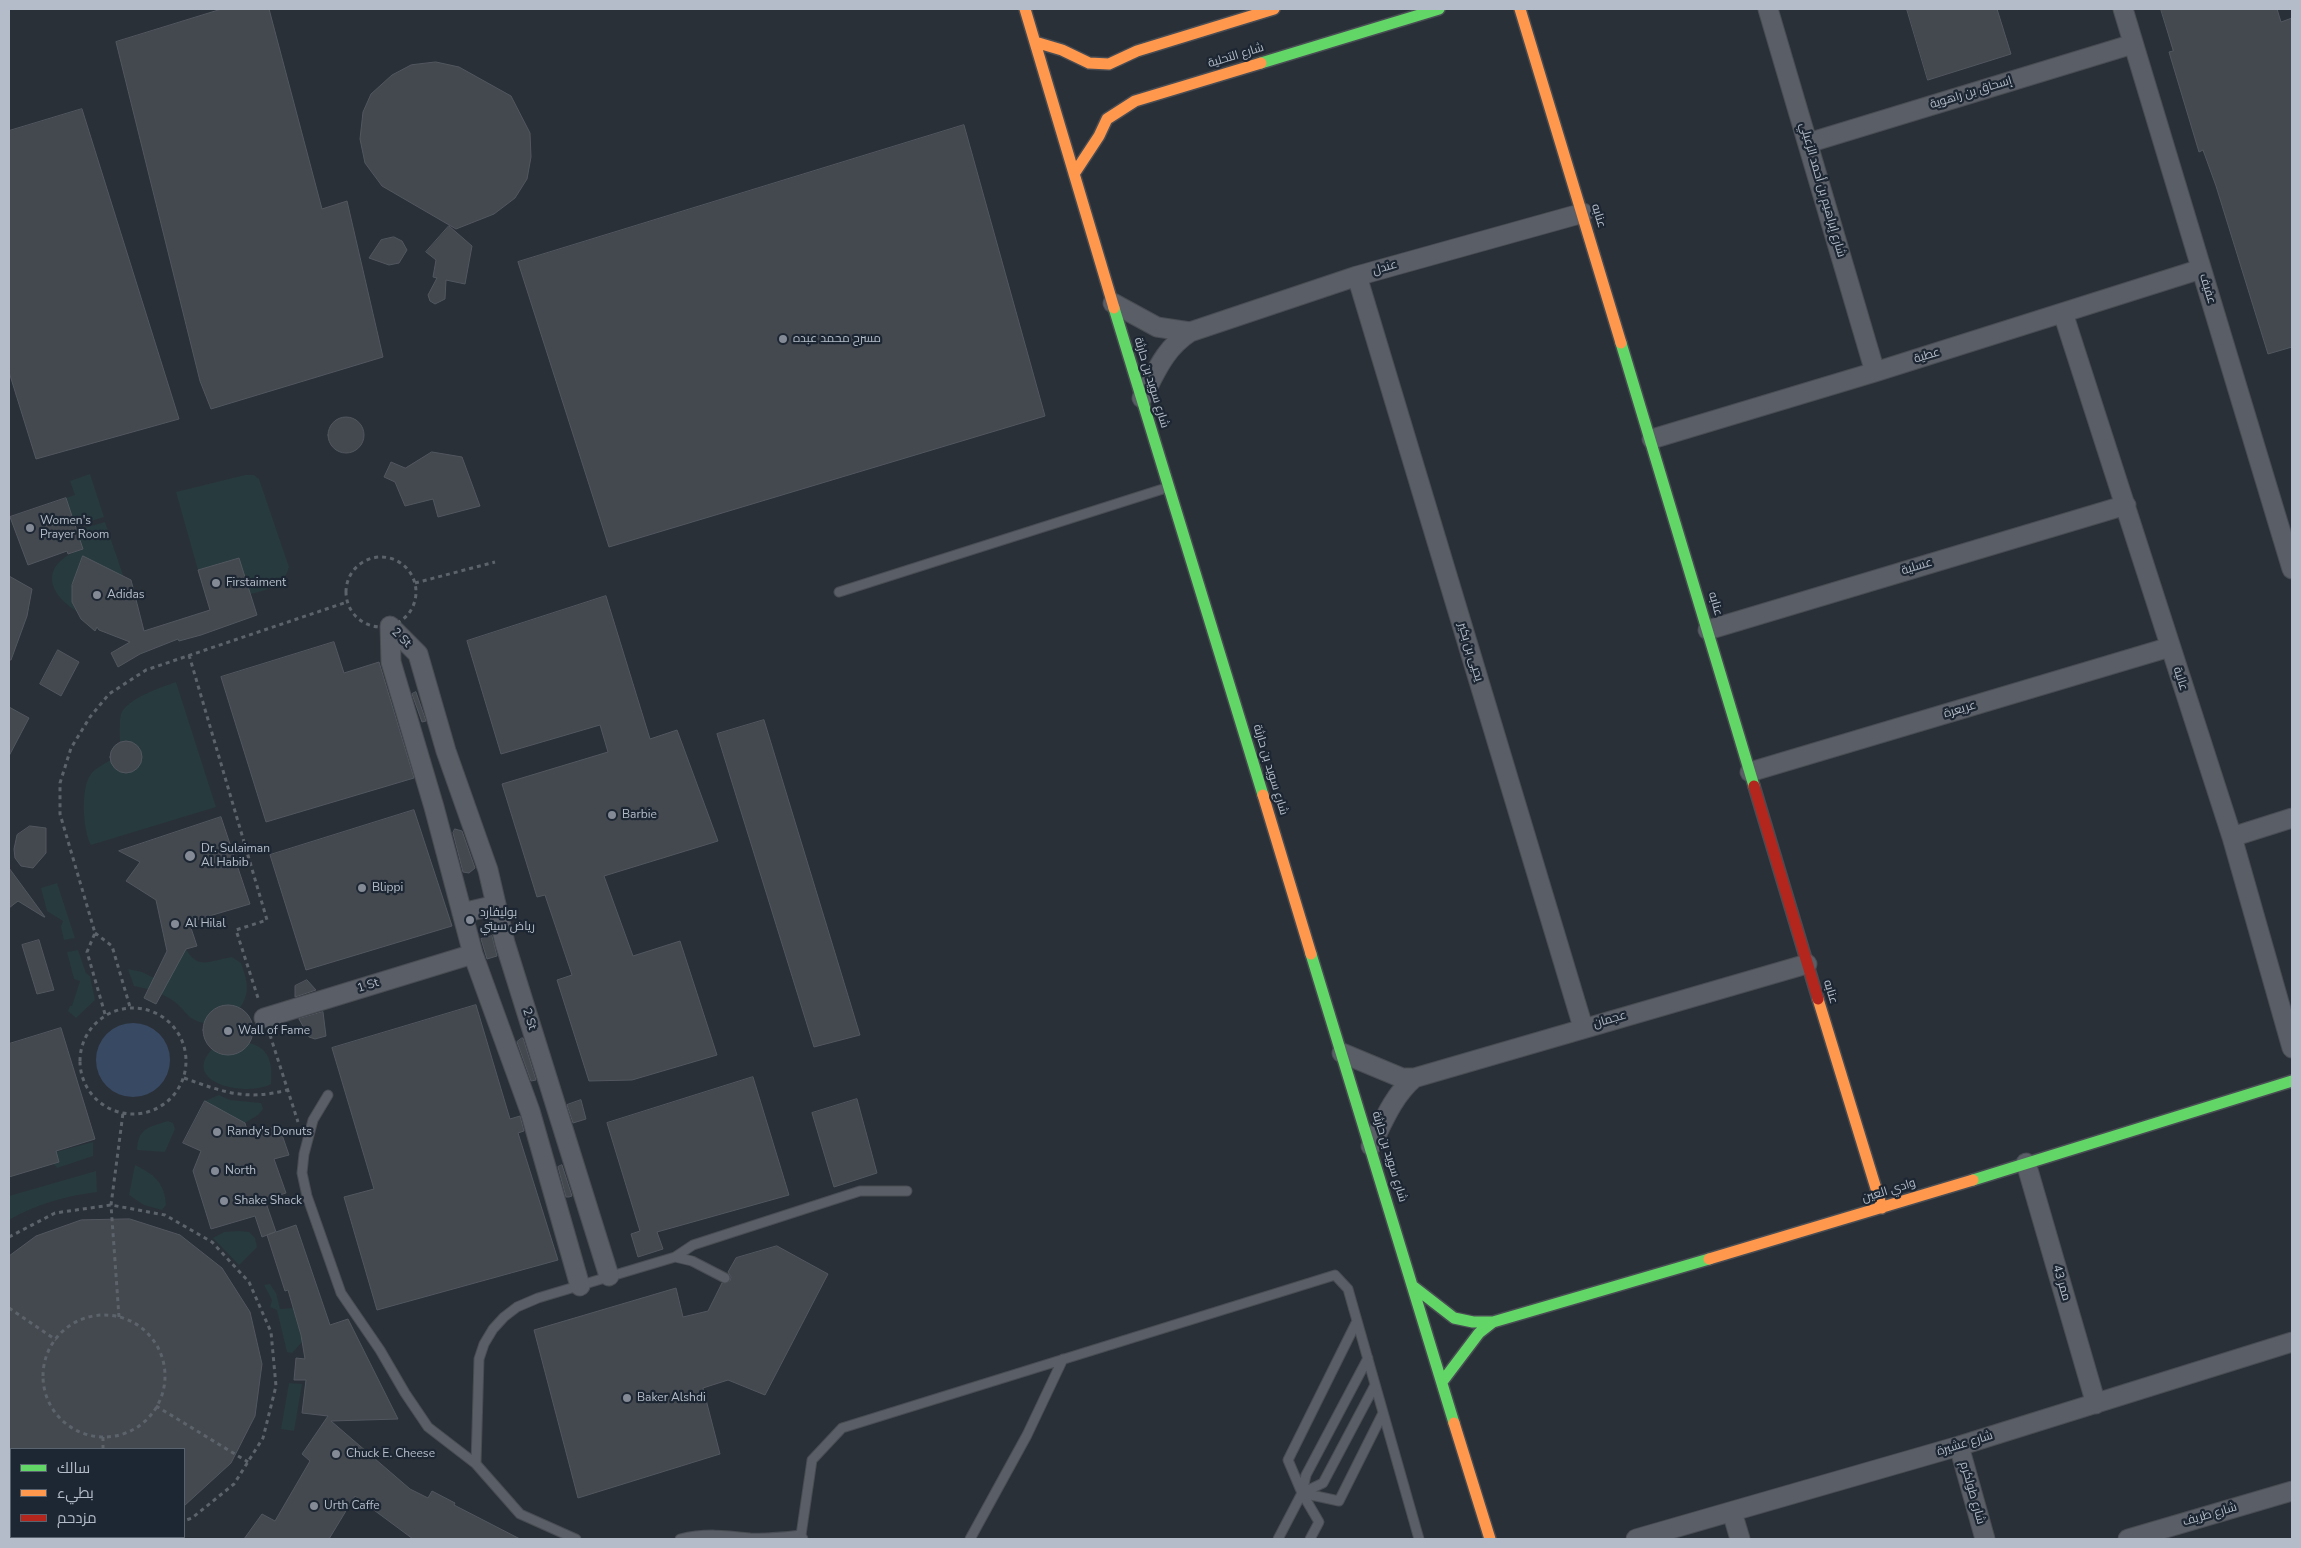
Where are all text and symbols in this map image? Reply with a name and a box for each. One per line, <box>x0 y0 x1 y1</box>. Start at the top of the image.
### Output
street label: شارع التحلية <box>1206 41 1266 71</box>
street label: إسحاق بن راهوية <box>1928 74 2014 112</box>
street label: شارع إبراهيم بن أحمد الزعبلي <box>1796 121 1848 259</box>
street label: عنابه <box>1588 202 1608 230</box>
street label: عندل <box>1371 258 1399 278</box>
street label: عفيف <box>2196 272 2218 306</box>
place label: مسرح محمد عبده <box>793 332 881 346</box>
marker: مسرح محمد عبده <box>777 333 789 345</box>
street label: شارع سويد بن حارثة <box>1130 336 1172 430</box>
street label: عطية <box>1912 345 1942 367</box>
place label: Women's Prayer Room <box>40 514 109 542</box>
marker: Women's Prayer Room <box>24 522 36 534</box>
street label: عسلية <box>1900 555 1934 579</box>
place label: Firstaiment <box>226 576 286 590</box>
marker: Firstaiment <box>210 577 222 589</box>
place label: Adidas <box>107 588 145 602</box>
marker: Adidas <box>91 589 103 601</box>
street label: عنابه <box>1705 590 1725 618</box>
street label: يحيى بن بكير <box>1454 621 1486 683</box>
street label: 2 St <box>388 625 414 651</box>
street label: عالية <box>2169 665 2191 693</box>
street label: عريعرة <box>1942 698 1978 722</box>
street label: شارع سويد بن حارثة <box>1249 723 1291 817</box>
place label: Barbie <box>622 808 657 822</box>
marker: Barbie <box>606 809 618 821</box>
place label: Dr. Sulaiman Al Habib <box>201 842 270 870</box>
marker: Dr. Sulaiman Al Habib <box>183 849 197 863</box>
place label: Blippi <box>372 881 403 895</box>
marker: Blippi <box>356 882 368 894</box>
place label: بوليفارد رياض سيتي <box>480 906 535 934</box>
marker: بوليفارد رياض سيتي <box>464 914 476 926</box>
place label: Al Hilal <box>185 917 226 931</box>
marker: Al Hilal <box>169 918 181 930</box>
street label: 1 St <box>355 976 381 996</box>
street label: عنابه <box>1820 978 1840 1006</box>
street label: 2 St <box>519 1006 539 1032</box>
street label: عجمان <box>1592 1008 1628 1032</box>
place label: Wall of Fame <box>238 1024 310 1038</box>
marker: Wall of Fame <box>222 1025 234 1037</box>
street label: شارع سويد بن حارثة <box>1368 1110 1410 1204</box>
place label: Randy's Donuts <box>227 1125 312 1139</box>
marker: Randy's Donuts <box>211 1126 223 1138</box>
place label: North <box>225 1164 256 1178</box>
marker: North <box>209 1165 221 1177</box>
street label: وادي العين <box>1860 1176 1918 1206</box>
place label: Shake Shack <box>234 1194 302 1208</box>
marker: Shake Shack <box>218 1195 230 1207</box>
street label: ممر 43 <box>2049 1263 2073 1303</box>
place label: Baker Alshdi <box>637 1391 706 1405</box>
marker: Baker Alshdi <box>621 1392 633 1404</box>
street label: شارع عشيرة <box>1935 1429 1995 1459</box>
place label: Chuck E. Cheese <box>346 1447 435 1461</box>
legend <box>10 1448 185 1538</box>
marker: Chuck E. Cheese <box>330 1448 342 1460</box>
text: سالك <box>57 1458 90 1478</box>
street label: شارع طولكرم <box>1956 1460 1988 1526</box>
text: بطيء <box>57 1483 94 1503</box>
place label: Urth Caffe <box>324 1499 380 1513</box>
marker: Urth Caffe <box>308 1500 320 1512</box>
street label: شارع طريف <box>2181 1500 2239 1530</box>
text: مزدحم <box>57 1508 97 1528</box>

